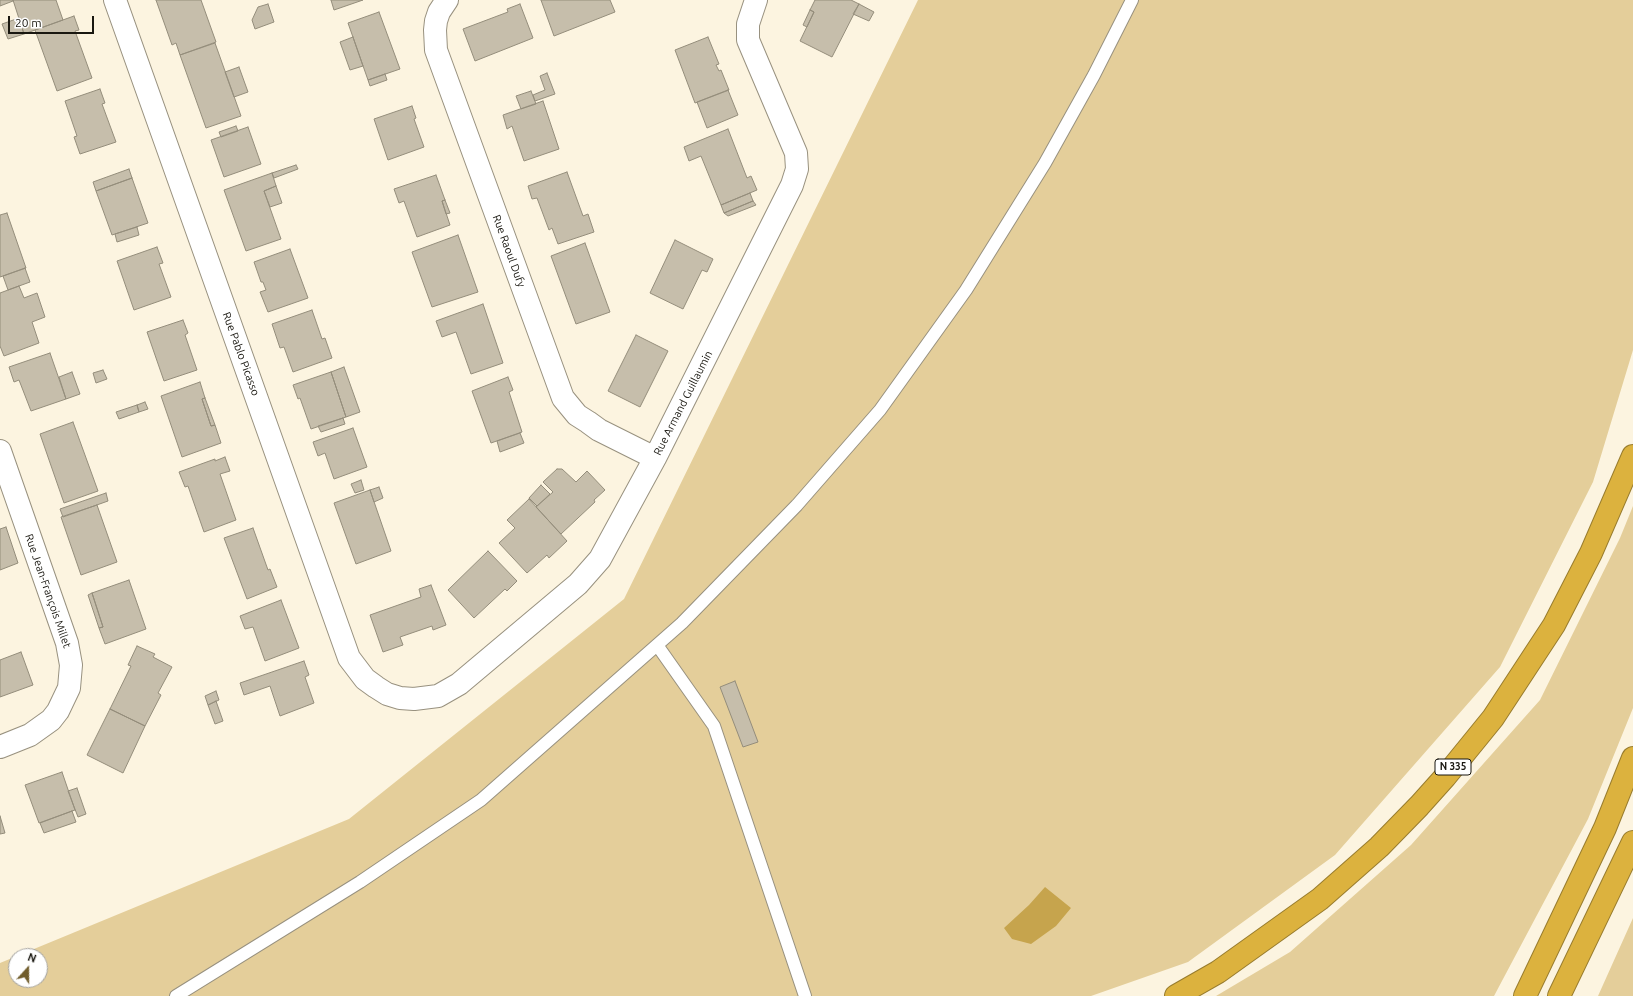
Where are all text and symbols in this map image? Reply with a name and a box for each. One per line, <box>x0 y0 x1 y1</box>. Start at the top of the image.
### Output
scale bar <box>10 8 96 34</box>
text: 20 m <box>15 16 42 29</box>
street label: Rue Raoul Dufy <box>490 213 528 289</box>
street label: Rue Pablo Picasso <box>220 310 262 398</box>
street label: Rue Armand Guillaumin <box>651 348 715 458</box>
street label: Rue Jean-François Millet <box>22 532 74 650</box>
road number: N 335 <box>1435 759 1471 775</box>
north arrow <box>8 948 48 988</box>
text: N <box>26 951 38 965</box>

